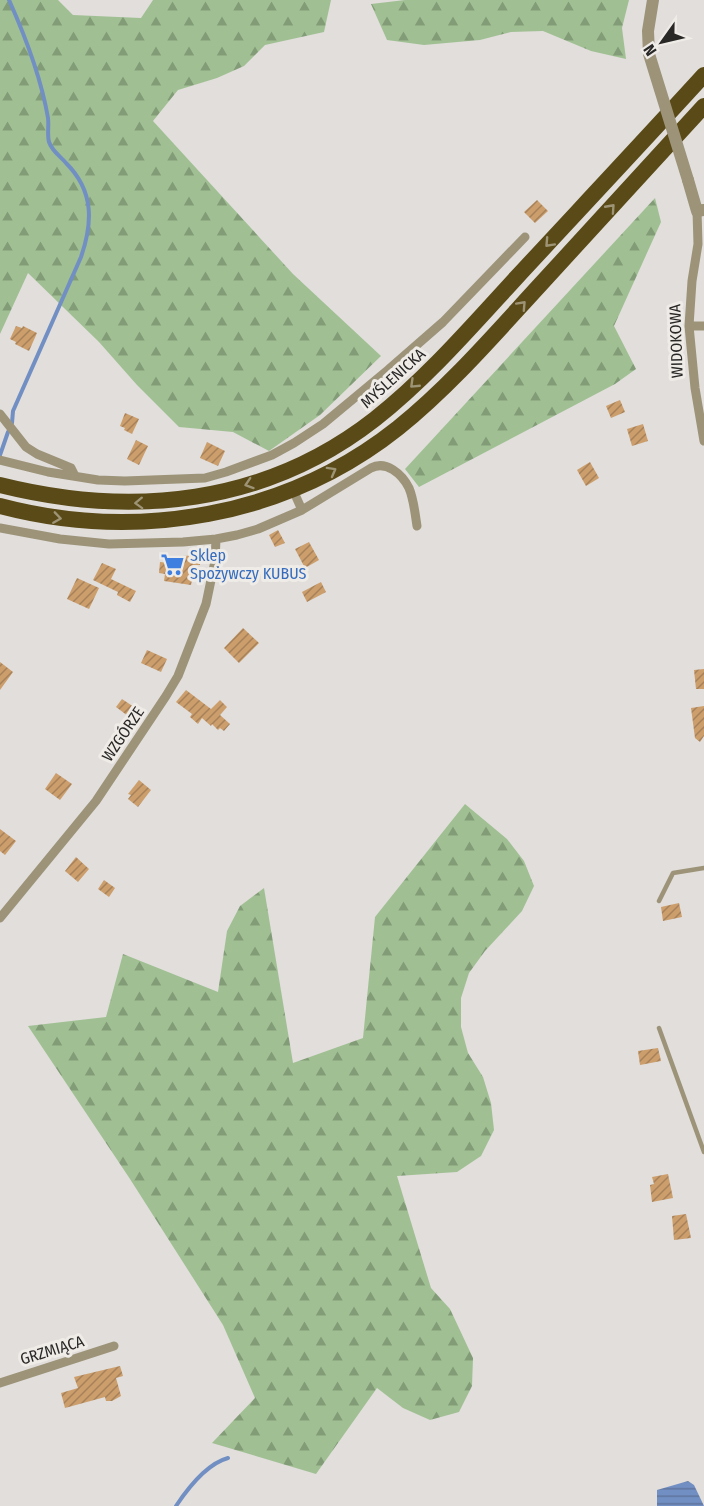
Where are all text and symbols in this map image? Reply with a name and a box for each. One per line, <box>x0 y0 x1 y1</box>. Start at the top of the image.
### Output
north arrow <box>632 12 692 72</box>
text: N <box>639 41 661 59</box>
one-way arrow <box>604 204 615 214</box>
one-way arrow <box>545 236 556 247</box>
one-way arrow <box>514 301 525 312</box>
street label: WIDOKOWA <box>665 303 687 378</box>
street label: MYŚLENICKA <box>357 344 430 412</box>
one-way arrow <box>411 377 422 388</box>
one-way arrow <box>326 467 336 478</box>
one-way arrow <box>244 477 255 489</box>
one-way arrow <box>134 496 143 509</box>
one-way arrow <box>53 511 62 523</box>
place label: Sklep Spożywczy KUBUS <box>190 546 307 583</box>
supermarket icon: Sklep Spożywczy KUBUS <box>159 551 185 577</box>
street label: WZGÓRZE <box>98 703 148 765</box>
street label: GRZMIĄCA <box>18 1331 87 1369</box>

